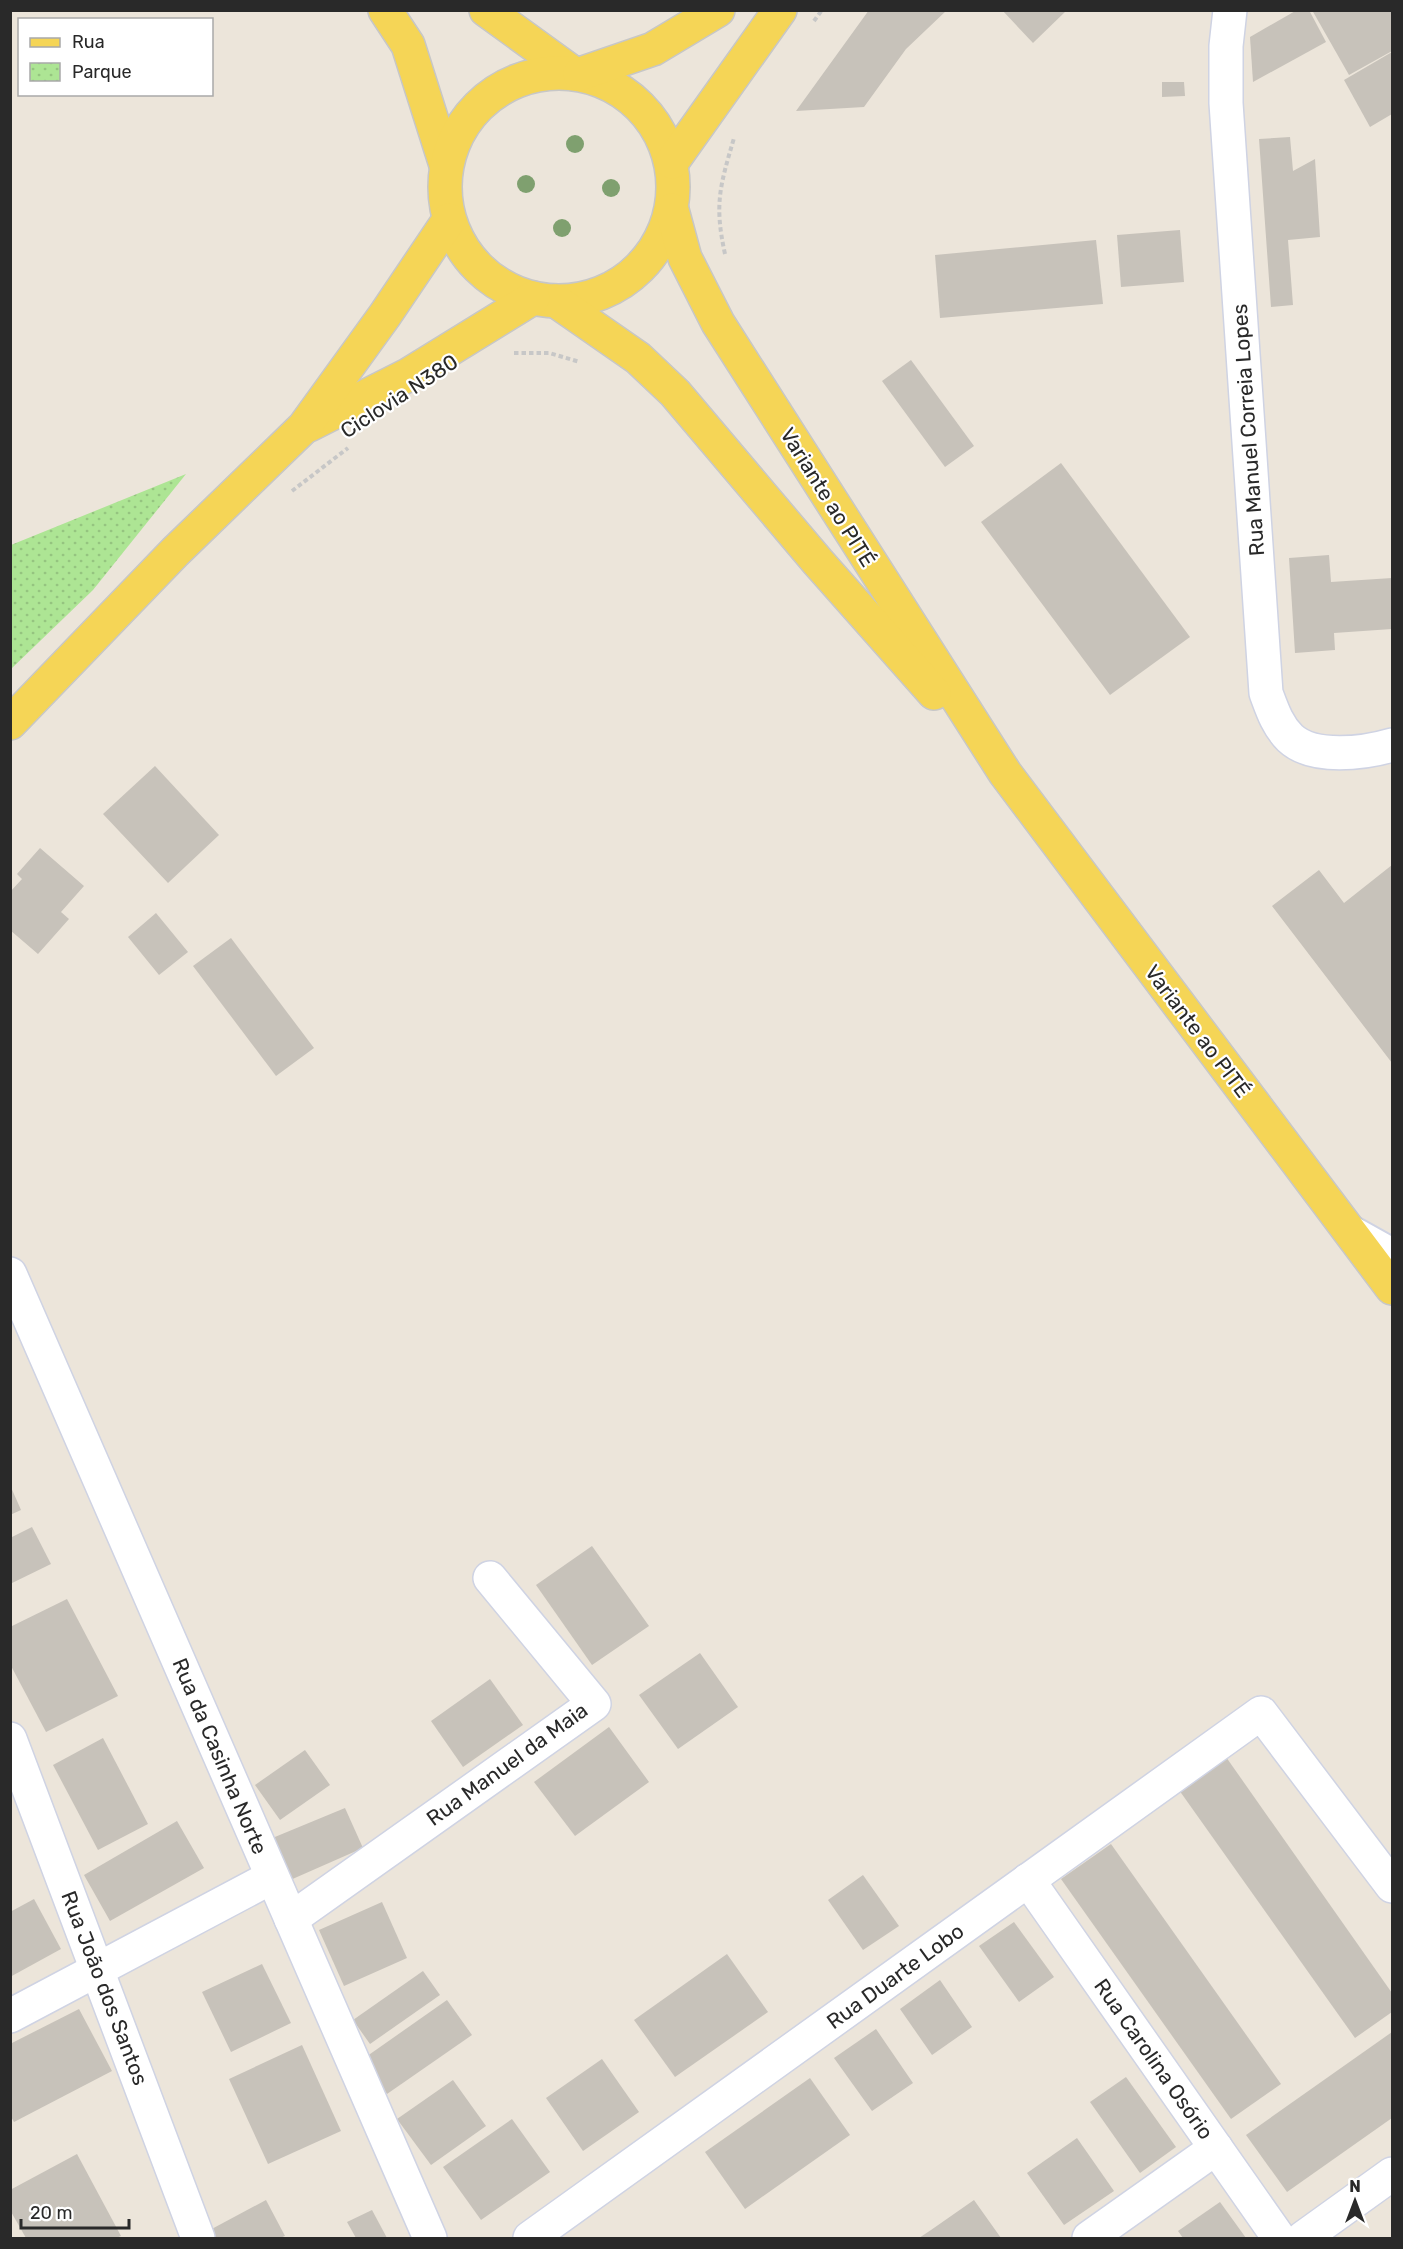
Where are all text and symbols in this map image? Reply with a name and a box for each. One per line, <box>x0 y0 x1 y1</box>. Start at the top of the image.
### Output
legend <box>18 18 213 96</box>
text: Rua <box>72 31 105 53</box>
text: Parque <box>72 61 132 83</box>
street label: Rua Manuel Correia Lopes <box>1227 303 1269 557</box>
street label: Ciclovia N380 <box>336 349 462 443</box>
street label: Variante ao PITÉ <box>775 423 881 571</box>
street label: Variante ao PITÉ <box>1140 960 1256 1102</box>
street label: Rua da Casinha Norte <box>167 1654 273 1858</box>
street label: Rua Manuel da Maia <box>422 1697 592 1831</box>
street label: Rua João dos Santos <box>56 1887 154 2089</box>
street label: Rua Duarte Lobo <box>822 1918 968 2034</box>
street label: Rua Carolina Osório <box>1089 1974 1219 2144</box>
north arrow <box>1325 2171 1385 2231</box>
text: N <box>1349 2177 1361 2196</box>
scale bar <box>21 2192 129 2230</box>
text: 20 m <box>30 2202 72 2224</box>

